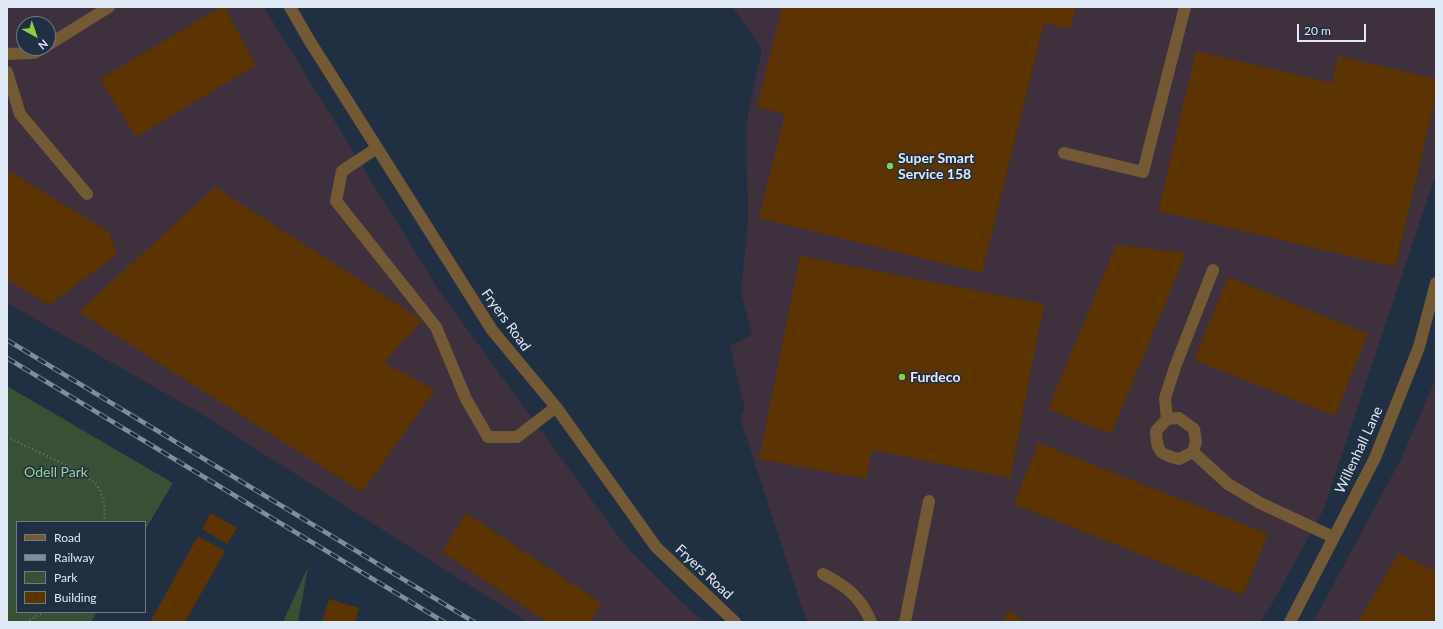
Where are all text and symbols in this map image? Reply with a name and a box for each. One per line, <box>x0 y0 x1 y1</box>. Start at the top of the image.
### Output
north arrow <box>16 16 56 56</box>
scale bar <box>1299 16 1368 42</box>
text: 20 m <box>1304 23 1331 38</box>
text: N <box>36 37 51 53</box>
place label: Super Smart Service 158 <box>898 150 974 182</box>
marker: Super Smart Service 158 <box>885 161 895 171</box>
street label: Fryers Road <box>478 286 534 354</box>
place label: Furdeco <box>910 369 960 385</box>
marker: Furdeco <box>897 372 907 382</box>
street label: Willenhall Lane <box>1332 404 1386 496</box>
park label: Odell Park <box>24 464 88 480</box>
legend <box>16 521 146 613</box>
text: Road <box>54 530 81 545</box>
street label: Fryers Road <box>672 541 736 603</box>
text: Railway <box>54 550 94 565</box>
text: Park <box>54 570 77 585</box>
text: Building <box>54 590 97 605</box>

